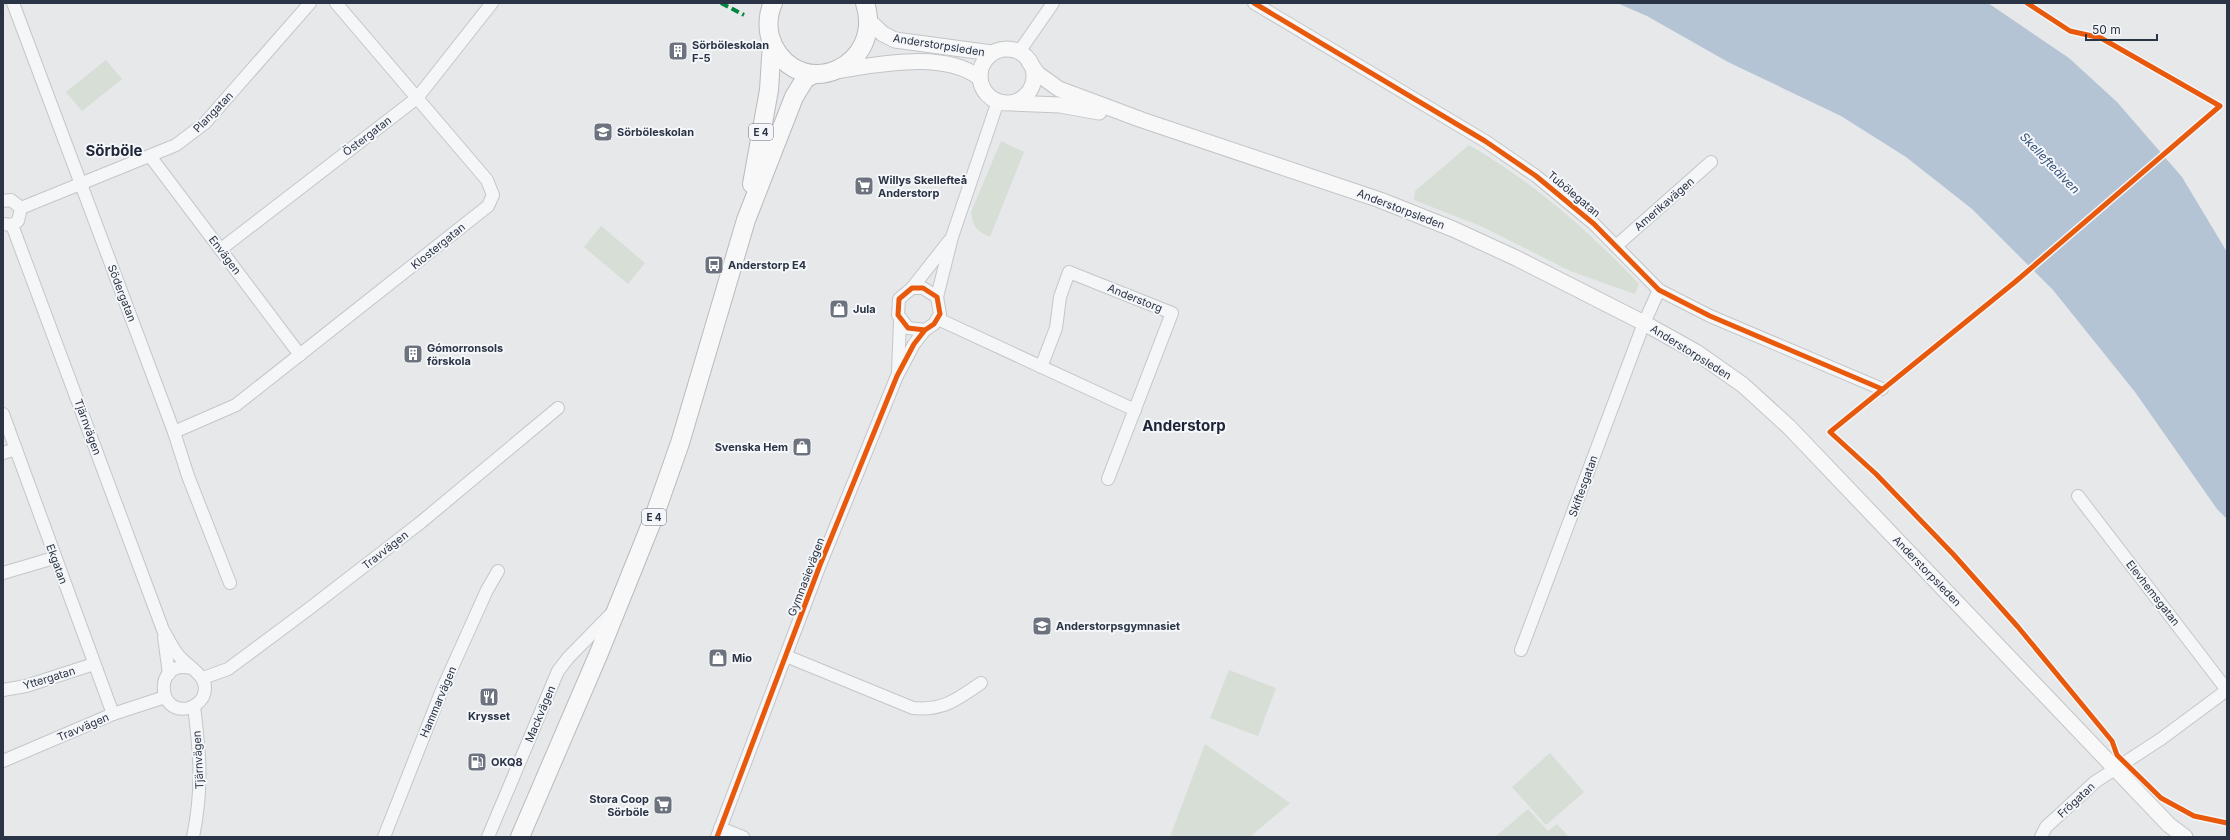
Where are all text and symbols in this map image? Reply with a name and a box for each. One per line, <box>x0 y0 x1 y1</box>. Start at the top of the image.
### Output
scale bar <box>2086 16 2157 42</box>
text: 50 m <box>2092 22 2121 37</box>
street label: Anderstorpsleden <box>892 31 986 59</box>
place label: Sörböleskolan F-5 <box>692 38 769 65</box>
building icon: Sörböleskolan F-5 <box>667 40 689 62</box>
street label: Plangatan <box>190 89 236 135</box>
street label: Östergatan <box>340 113 394 159</box>
school or university icon: Sörböleskolan <box>592 121 614 143</box>
road number: E 4 <box>749 124 773 140</box>
place label: Sörböleskolan <box>617 125 694 139</box>
water label: Skellefteälven <box>2017 129 2083 197</box>
district label: Sörböle <box>85 141 143 160</box>
street label: Tubölegatan <box>1545 168 1603 220</box>
place label: Willys Skellefteå Anderstorp <box>878 173 967 200</box>
street label: Amerikavägen <box>1631 174 1697 234</box>
supermarket icon: Willys Skellefteå Anderstorp <box>853 175 875 197</box>
street label: Anderstorpsleden <box>1355 186 1447 232</box>
street label: Klostergatan <box>408 220 468 272</box>
street label: Envägen <box>206 233 244 277</box>
bus stop icon: Anderstorp E4 <box>703 254 725 276</box>
place label: Anderstorp E4 <box>728 258 806 272</box>
street label: Södergatan <box>105 262 139 324</box>
street label: Anderstorg <box>1105 281 1165 315</box>
shop icon: Jula <box>828 298 850 320</box>
place label: Jula <box>853 302 876 316</box>
street label: Anderstorpsleden <box>1648 321 1734 383</box>
place label: Gómorronsols förskola <box>427 341 503 368</box>
building icon: Gómorronsols förskola <box>402 343 424 365</box>
street label: Tjärnvägen <box>71 397 105 457</box>
district label: Anderstorp <box>1142 416 1226 435</box>
shop icon: Svenska Hem <box>791 436 813 458</box>
place label: Svenska Hem <box>715 440 788 454</box>
street label: Skiftesgatan <box>1565 453 1601 519</box>
road number: E 4 <box>642 509 666 525</box>
street label: Travvägen <box>359 528 411 572</box>
street label: Anderstorpsleden <box>1890 533 1964 609</box>
street label: Gymnasievägen <box>785 536 827 618</box>
street label: Ekgatan <box>43 542 71 586</box>
street label: Elevhemsgatan <box>2123 557 2183 629</box>
school or university icon: Anderstorpsgymnasiet <box>1031 615 1053 637</box>
place label: Anderstorpsgymnasiet <box>1056 619 1180 633</box>
shop icon: Mio <box>707 647 729 669</box>
place label: Mio <box>732 651 752 665</box>
street label: Yttergatan <box>21 663 77 693</box>
street label: Hammarvägen <box>417 664 459 740</box>
street label: Mackvägen <box>522 683 558 745</box>
restaurant icon: Krysset <box>478 686 500 708</box>
place label: Krysset <box>468 709 510 723</box>
street label: Travvägen <box>55 710 111 744</box>
street label: Tjärnvägen <box>189 730 207 790</box>
fuel station icon: OKQ8 <box>466 751 488 773</box>
place label: OKQ8 <box>491 755 523 769</box>
street label: Frögatan <box>2054 779 2098 821</box>
place label: Stora Coop Sörböle <box>589 792 649 819</box>
supermarket icon: Stora Coop Sörböle <box>652 794 674 816</box>

